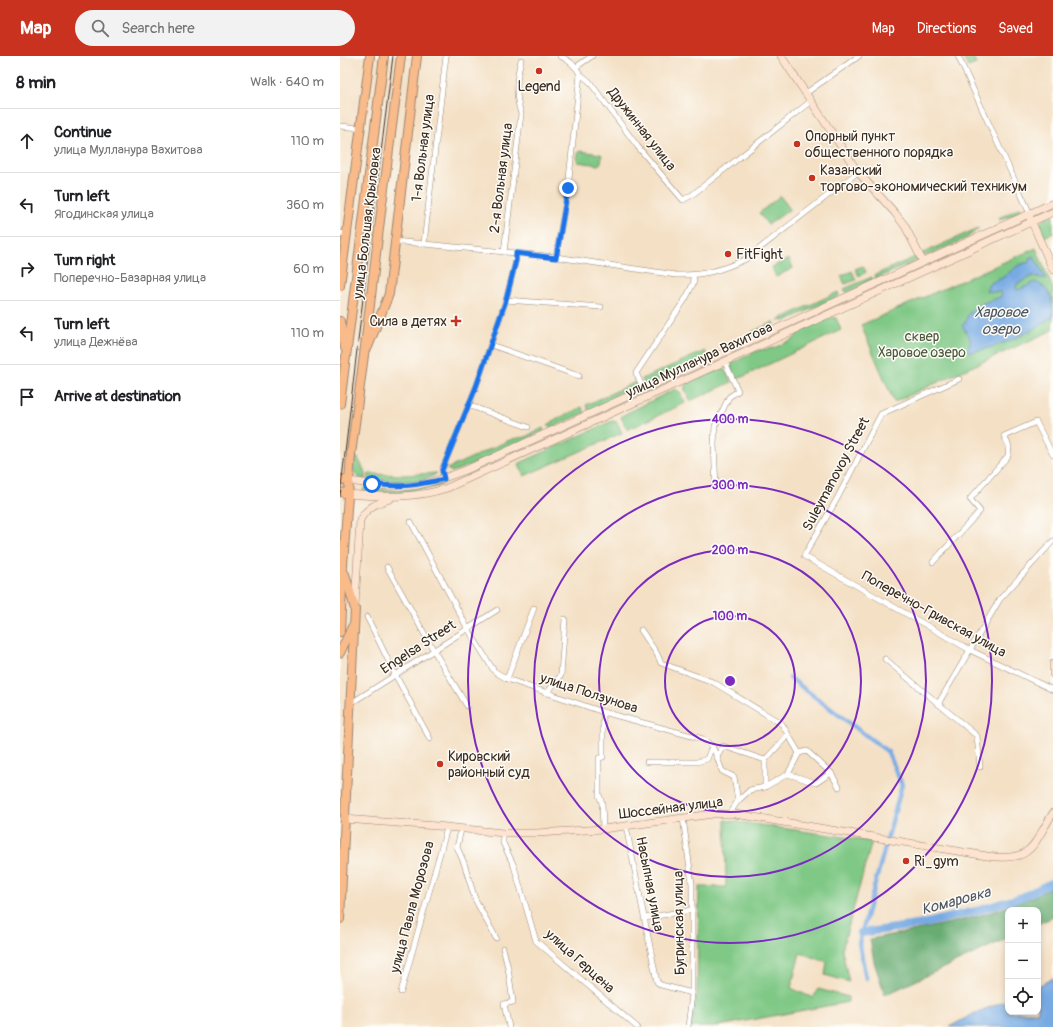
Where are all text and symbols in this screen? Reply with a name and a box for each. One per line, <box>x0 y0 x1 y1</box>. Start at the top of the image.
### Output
search box <box>75 10 355 46</box>
text: Map <box>20 16 51 40</box>
icon: search <box>89 17 111 39</box>
text: Search here <box>121 19 195 38</box>
text: Map <box>872 20 895 37</box>
text: Directions <box>917 20 976 37</box>
text: Saved <box>998 20 1033 37</box>
marker: Legend <box>534 66 544 76</box>
text: 8 min <box>16 72 56 93</box>
text: Walk · 640 m <box>250 74 324 90</box>
place label: Legend <box>517 78 561 95</box>
street label: Дружинная улица <box>604 83 680 174</box>
street label: 1-я Вольная улица <box>408 93 438 203</box>
street label: 2-я Вольная улица <box>486 122 516 234</box>
text: Continue <box>54 123 112 142</box>
place label: Опорный пункт общественного порядка <box>805 128 953 161</box>
icon: ahead <box>16 130 38 152</box>
text: 110 m <box>291 133 324 149</box>
marker: Опорный пункт общественного порядка <box>792 139 802 149</box>
text: улица Мулланура Вахитова <box>54 142 203 158</box>
street label: улица Большая Крыловка <box>349 146 385 301</box>
place label: Казанский торгово-экономический техникум <box>820 162 1027 195</box>
marker: Казанский торгово-экономический техникум <box>807 173 817 183</box>
route end <box>559 179 577 197</box>
text: Turn left <box>54 187 110 206</box>
icon: left <box>16 194 38 216</box>
text: 360 m <box>286 197 324 213</box>
text: Ягодинская улица <box>54 206 154 222</box>
place label: FitFight <box>736 246 783 263</box>
marker: FitFight <box>723 249 733 259</box>
text: Turn right <box>54 251 115 270</box>
icon: right <box>16 258 38 280</box>
text: 60 m <box>293 261 324 277</box>
text: Поперечно-Базарная улица <box>54 270 206 286</box>
water label: Харовое озеро <box>975 303 1029 339</box>
place label: Сила в детях <box>369 313 447 330</box>
text: Turn left <box>54 315 110 334</box>
marker: Сила в детях <box>450 315 462 327</box>
street label: улица Мулланура Вахитова <box>622 319 775 402</box>
icon: left <box>16 322 38 344</box>
text: 110 m <box>291 325 324 341</box>
park label: сквер Харовое озеро <box>878 328 966 361</box>
text: улица Дежнёва <box>54 334 138 350</box>
icon: arrive <box>16 386 38 408</box>
text: Arrive at destination <box>54 387 181 406</box>
text: 400 m <box>711 412 749 427</box>
street label: Suleymanovoy Street <box>799 414 873 534</box>
route start <box>363 475 381 493</box>
text: 300 m <box>712 478 749 493</box>
text: 200 m <box>712 543 749 558</box>
street label: Поперечно-Гривская улица <box>859 567 1009 661</box>
text: 100 m <box>713 609 748 624</box>
street label: Engelsa Street <box>377 616 459 678</box>
street label: улица Ползунова <box>537 669 640 717</box>
centre of rings <box>723 674 737 688</box>
place label: Кировский районный суд <box>448 748 530 781</box>
marker: Кировский районный суд <box>435 759 445 769</box>
street label: Шоссейная улица <box>618 793 724 823</box>
street label: Насыпная улица <box>632 835 668 933</box>
street label: улица Павла Морозова <box>386 839 438 976</box>
place label: Ri_gym <box>914 853 959 870</box>
marker: Ri_gym <box>901 856 911 866</box>
street label: Бугринская улица <box>670 871 688 975</box>
water label: Комаровка <box>919 882 994 919</box>
map controls <box>1005 907 1041 1015</box>
button: + <box>1005 907 1041 943</box>
street label: улица Герцена <box>541 925 618 997</box>
button: − <box>1005 943 1041 979</box>
button: locate <box>1005 979 1041 1015</box>

